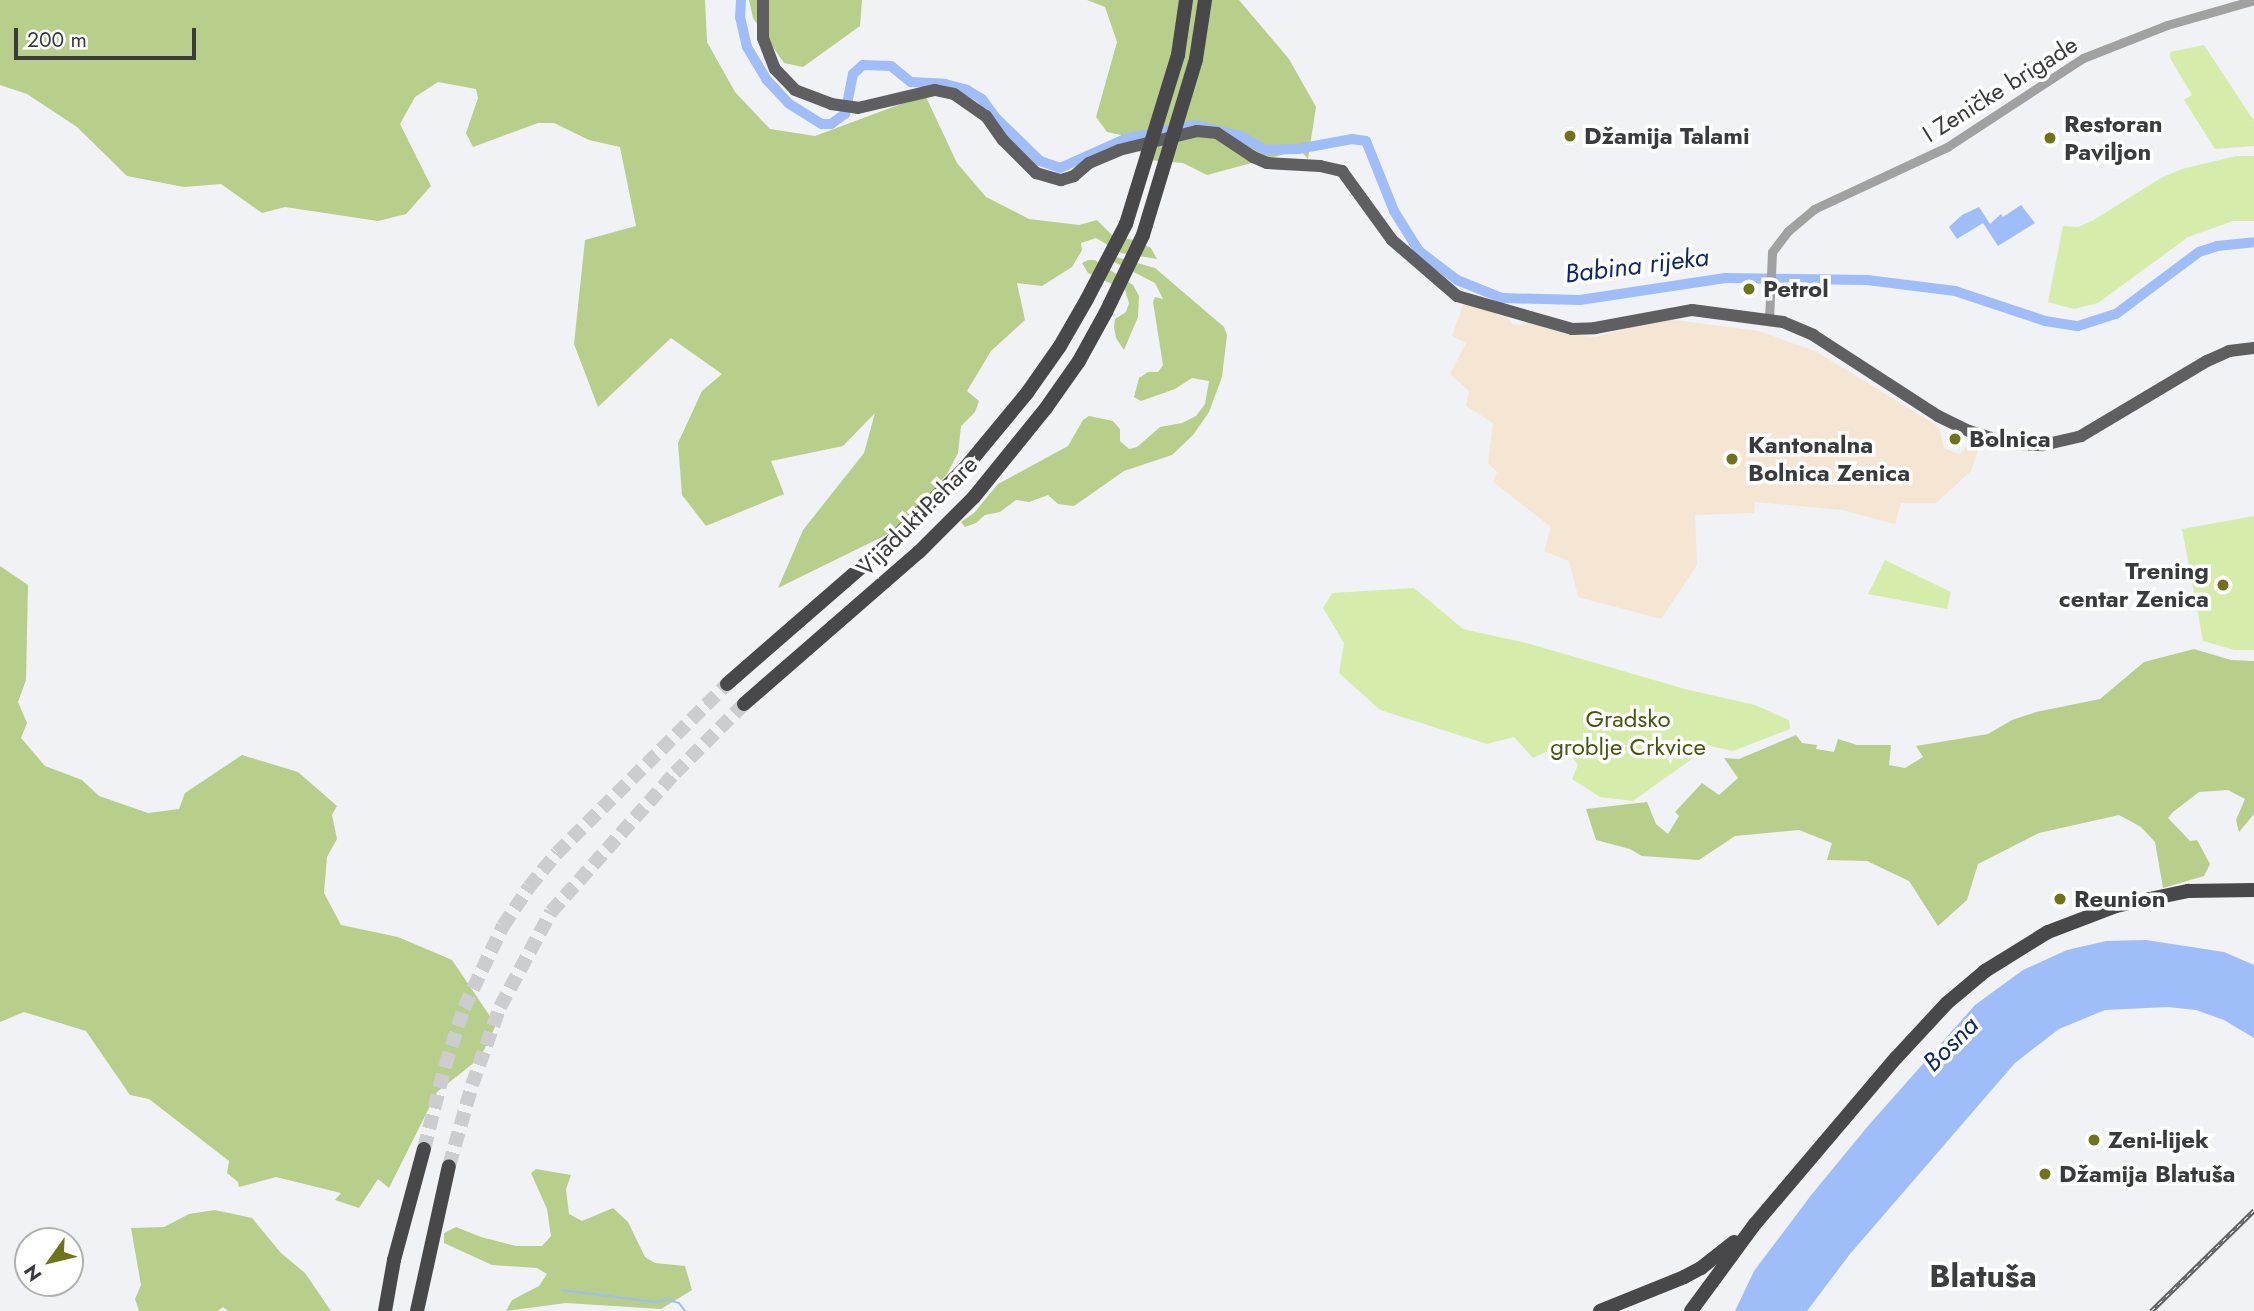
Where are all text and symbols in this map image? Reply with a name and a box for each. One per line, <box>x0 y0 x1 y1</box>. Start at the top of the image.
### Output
scale bar <box>18 14 200 58</box>
text: 200 m <box>27 25 87 55</box>
street label: I Zeničke brigade <box>1917 30 2083 148</box>
place label: Restoran Paviljon <box>2064 110 2163 166</box>
place label: Džamija Talami <box>1584 122 1750 150</box>
marker: Džamija Talami <box>1562 128 1578 144</box>
marker: Restoran Paviljon <box>2042 130 2058 146</box>
water label: Babina rijeka <box>1563 242 1711 290</box>
place label: Petrol <box>1763 275 1829 303</box>
marker: Petrol <box>1741 281 1757 297</box>
place label: Bolnica <box>1969 425 2051 453</box>
place label: Kantonalna Bolnica Zenica <box>1748 431 1910 487</box>
marker: Bolnica <box>1947 431 1963 447</box>
marker: Kantonalna Bolnica Zenica <box>1722 449 1742 469</box>
street label: Vijadukt Pehare <box>851 450 983 582</box>
place label: Trening centar Zenica <box>2059 557 2209 613</box>
marker: Trening centar Zenica <box>2215 577 2231 593</box>
park label: Gradsko groblje Crkvice <box>1550 705 1706 761</box>
place label: Reunion <box>2074 885 2165 913</box>
marker: Reunion <box>2052 891 2068 907</box>
water label: Bosna <box>1917 1010 1985 1078</box>
place label: Zeni-lijek <box>2108 1126 2209 1154</box>
marker: Zeni-lijek <box>2086 1132 2102 1148</box>
place label: Džamija Blatuša <box>2059 1160 2236 1188</box>
marker: Džamija Blatuša <box>2037 1166 2053 1182</box>
north arrow <box>14 1227 84 1297</box>
district label: Blatuša <box>1929 1257 2037 1295</box>
text: N <box>17 1259 48 1287</box>

